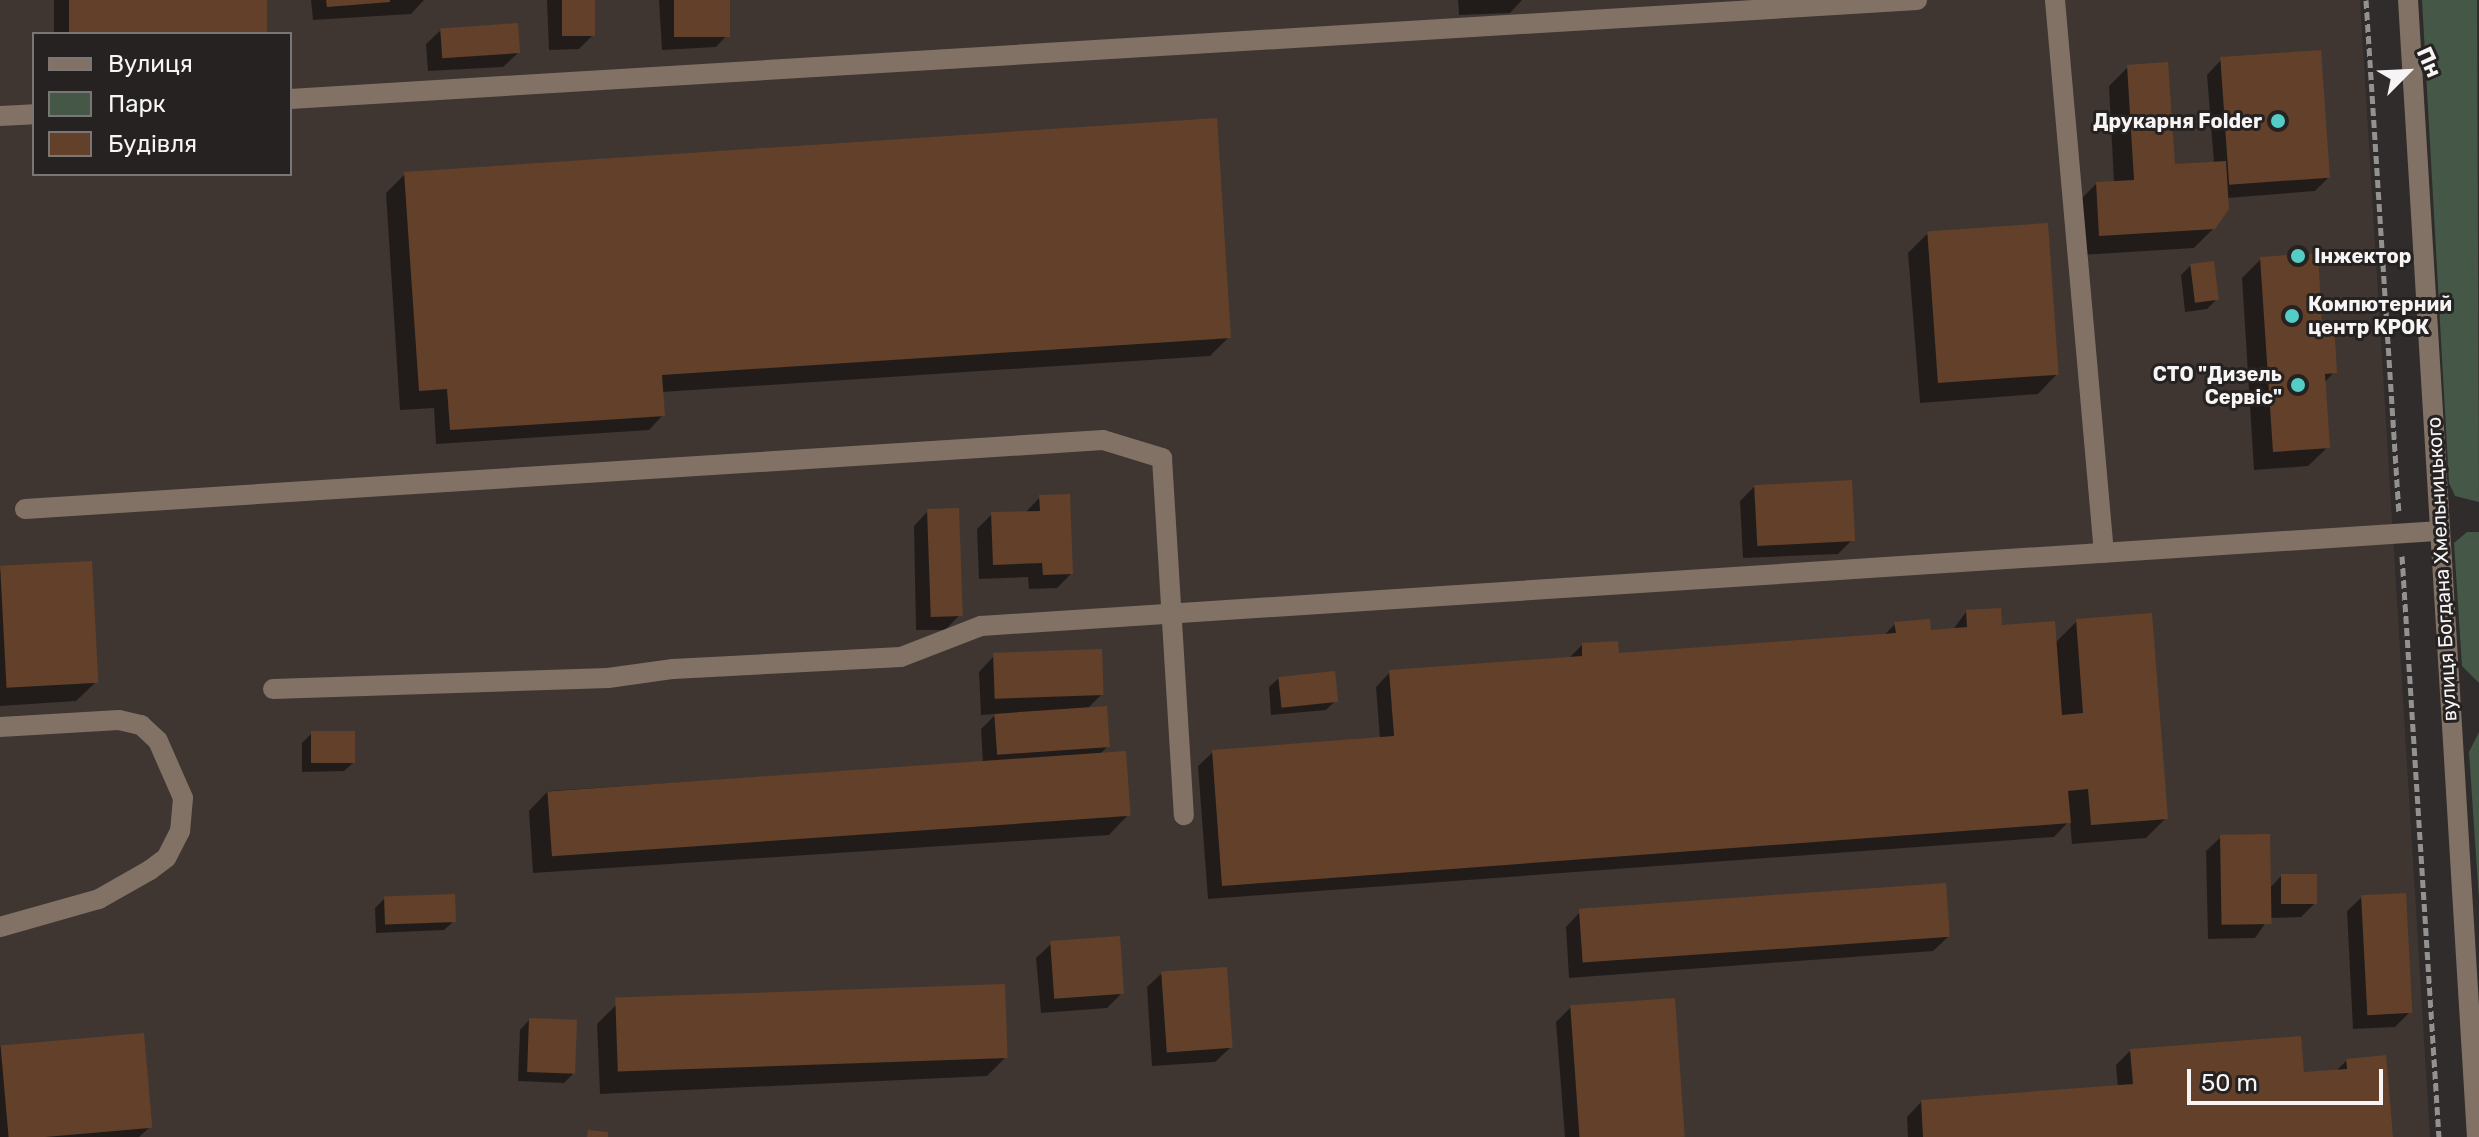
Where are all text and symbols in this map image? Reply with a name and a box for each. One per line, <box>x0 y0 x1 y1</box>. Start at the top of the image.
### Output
legend <box>32 32 292 176</box>
north arrow <box>2367 32 2447 112</box>
text: Пн <box>2411 43 2448 81</box>
text: Вулиця <box>108 50 193 78</box>
text: Парк <box>108 90 166 118</box>
place label: Друкарня Folder <box>2093 109 2262 133</box>
marker: Друкарня Folder <box>2269 112 2287 130</box>
text: Будівля <box>108 130 197 158</box>
place label: Інжектор <box>2314 244 2411 268</box>
marker: Інжектор <box>2289 247 2307 265</box>
place label: Компютерний центр КРОК <box>2308 292 2452 339</box>
marker: Компютерний центр КРОК <box>2283 307 2301 325</box>
place label: СТО "Дизель Сервіс" <box>2153 362 2282 409</box>
marker: СТО "Дизель Сервіс" <box>2289 376 2307 394</box>
street label: вулиця Богдана Хмельницького <box>2422 416 2462 722</box>
scale bar <box>2191 1053 2387 1103</box>
text: 50 m <box>2201 1069 2258 1097</box>

